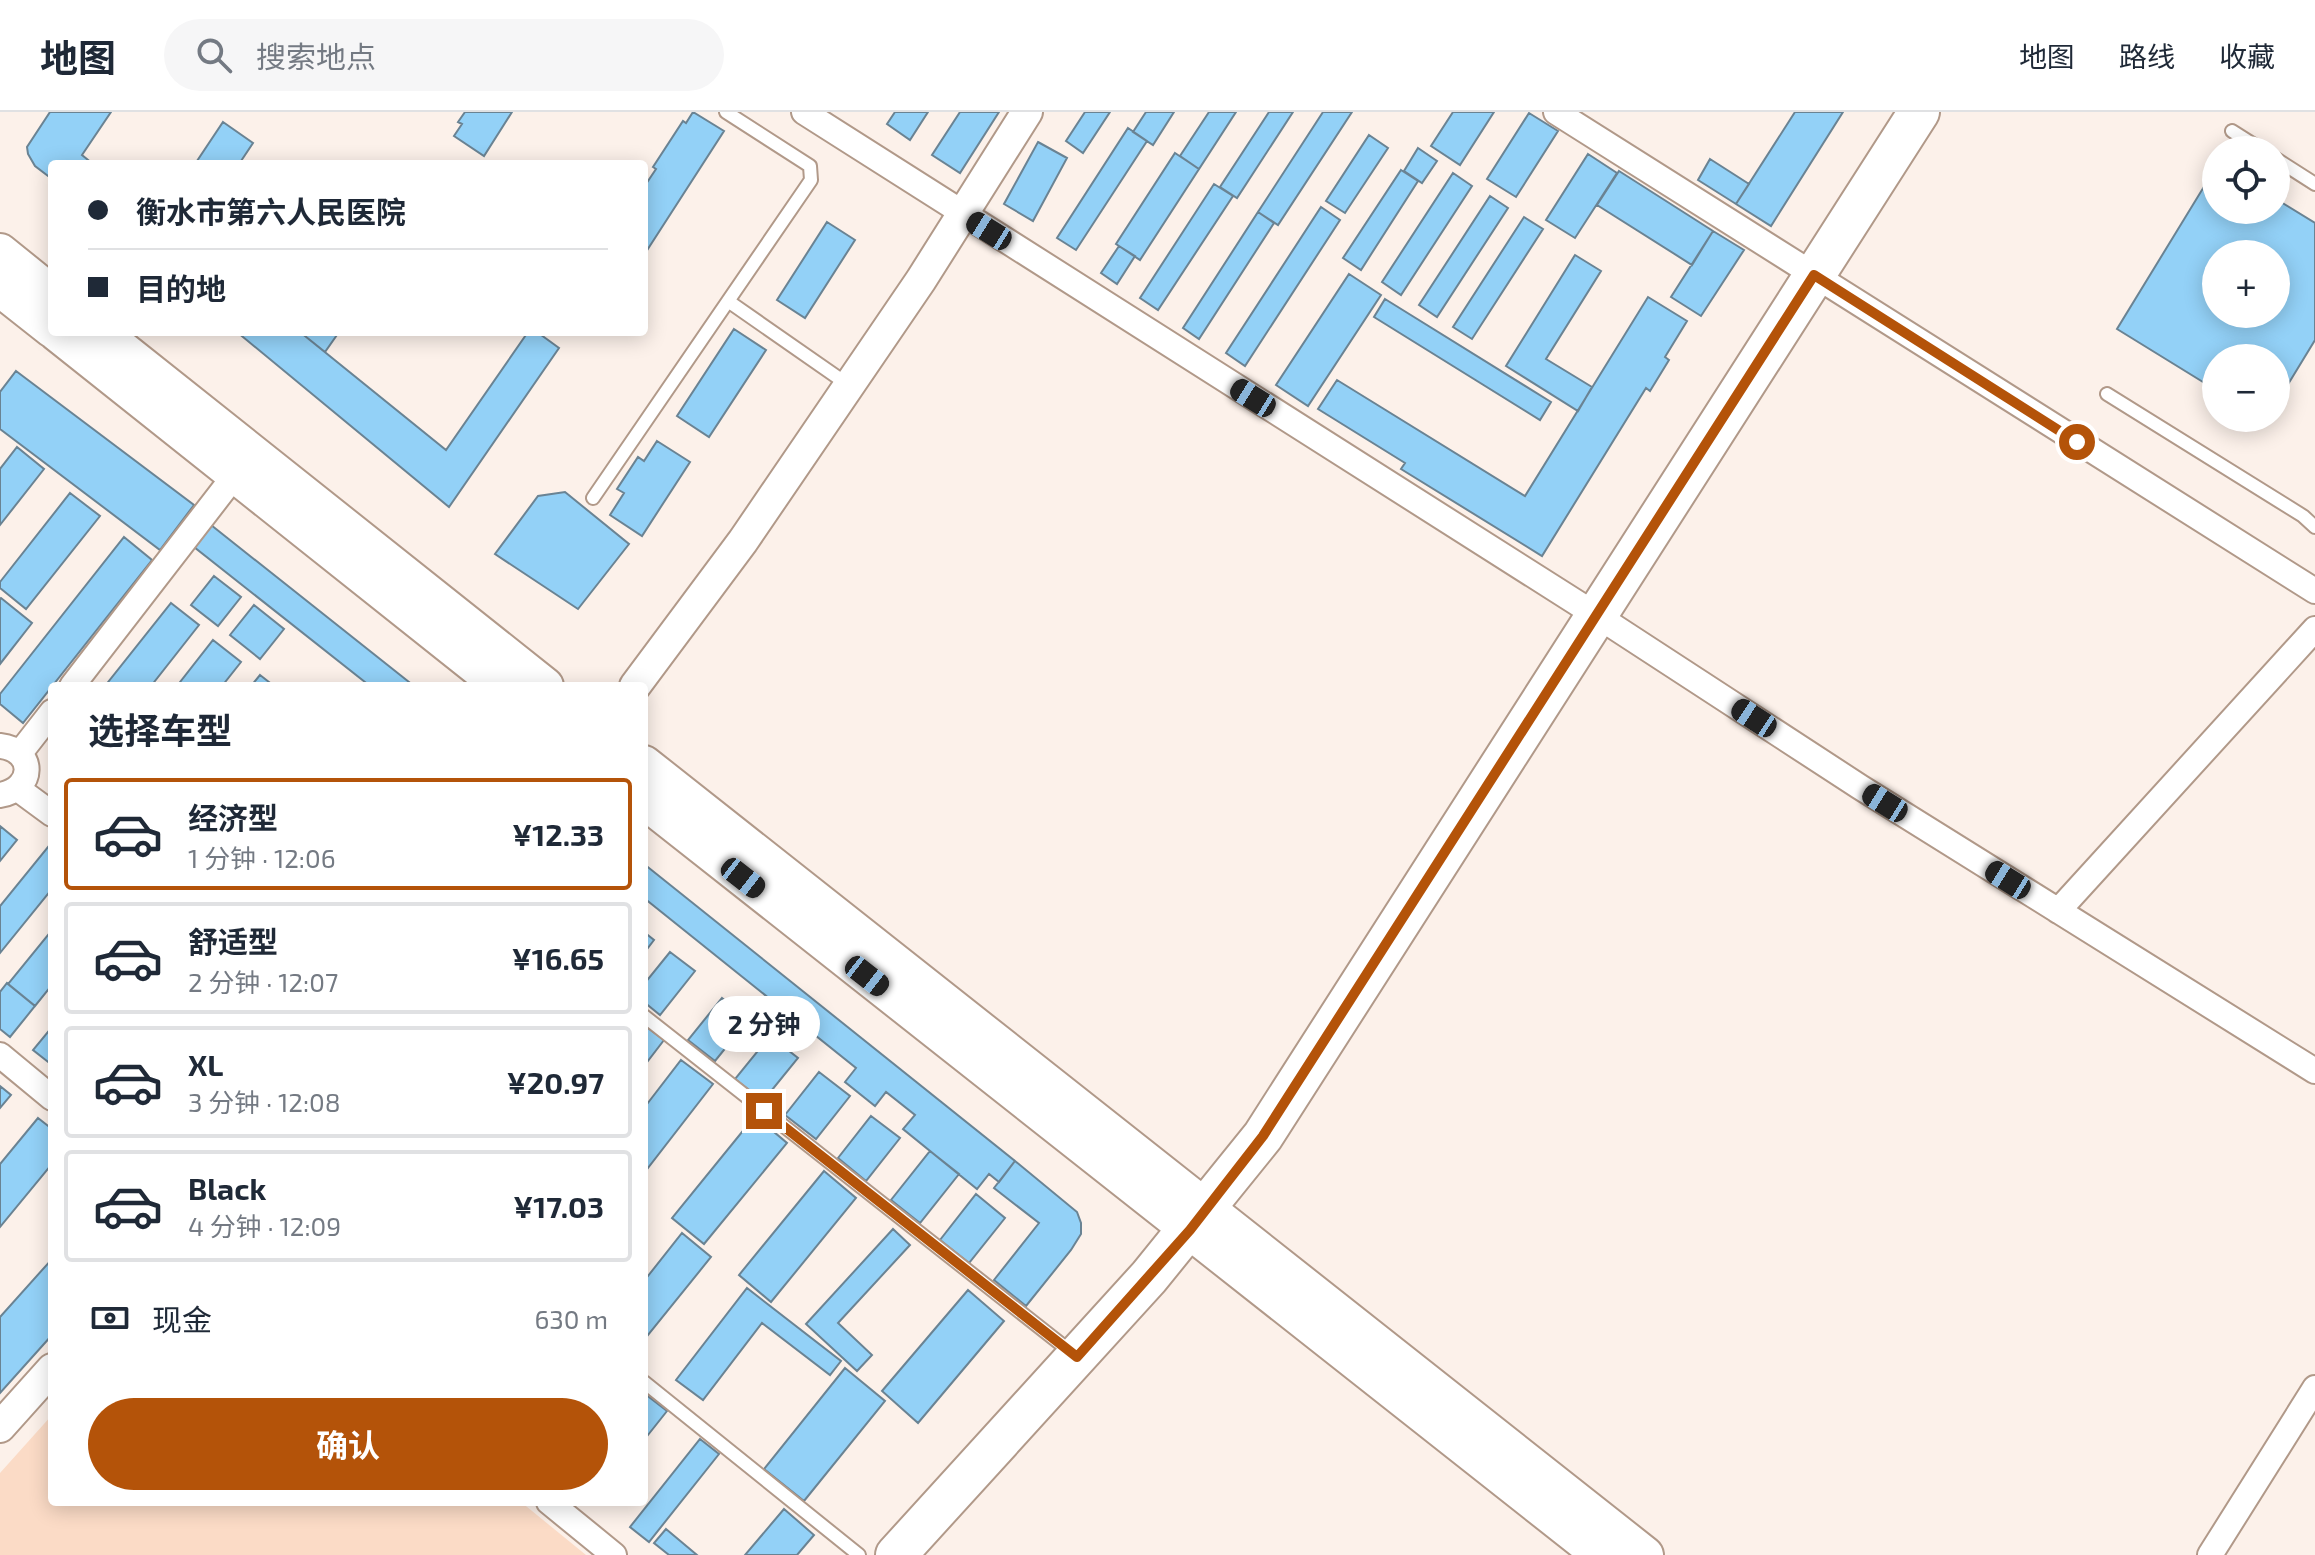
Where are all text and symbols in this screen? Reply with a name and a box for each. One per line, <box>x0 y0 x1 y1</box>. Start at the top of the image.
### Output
search box <box>164 19 724 91</box>
icon: search <box>192 33 236 77</box>
text: 地图 <box>40 34 116 80</box>
text: 搜索地点 <box>256 38 376 74</box>
text: 地图 <box>2019 39 2075 73</box>
text: 路线 <box>2119 39 2175 73</box>
text: 收藏 <box>2219 39 2275 73</box>
map controls <box>2202 136 2290 432</box>
button: locate <box>2202 136 2290 224</box>
text: 衡水市第六人民医院 <box>136 193 406 229</box>
car <box>962 208 1016 254</box>
button: + <box>2202 240 2290 328</box>
text: 目的地 <box>136 270 226 306</box>
button: − <box>2202 344 2290 432</box>
car <box>1226 375 1280 421</box>
route start <box>2059 424 2095 460</box>
car <box>1727 695 1781 741</box>
text: 选择车型 <box>88 708 232 751</box>
car <box>1858 780 1912 826</box>
icon: car <box>92 798 164 870</box>
text: 经济型 <box>188 799 278 835</box>
text: ¥12.33 <box>512 816 604 852</box>
text: 1 分钟 · 12:06 <box>188 842 336 873</box>
car <box>717 854 769 902</box>
car <box>1981 857 2035 903</box>
icon: car <box>92 922 164 994</box>
text: 舒适型 <box>188 923 278 959</box>
text: ¥16.65 <box>512 940 604 976</box>
car <box>841 952 893 1000</box>
text: 2 分钟 · 12:07 <box>188 966 338 997</box>
callout: 2 分钟 <box>708 995 820 1051</box>
text: 2 分钟 <box>728 1008 800 1039</box>
icon: car <box>92 1046 164 1118</box>
text: XL <box>188 1046 223 1082</box>
text: ¥20.97 <box>507 1064 604 1100</box>
text: 3 分钟 · 12:08 <box>188 1086 341 1117</box>
route end <box>746 1093 782 1129</box>
icon: car <box>92 1170 164 1242</box>
text: Black <box>188 1170 266 1206</box>
text: ¥17.03 <box>513 1188 604 1224</box>
text: 4 分钟 · 12:09 <box>188 1210 341 1241</box>
icon: cash <box>88 1296 132 1340</box>
text: 现金 <box>152 1301 212 1337</box>
text: 630 m <box>534 1303 608 1334</box>
button: 确认 <box>88 1398 608 1490</box>

